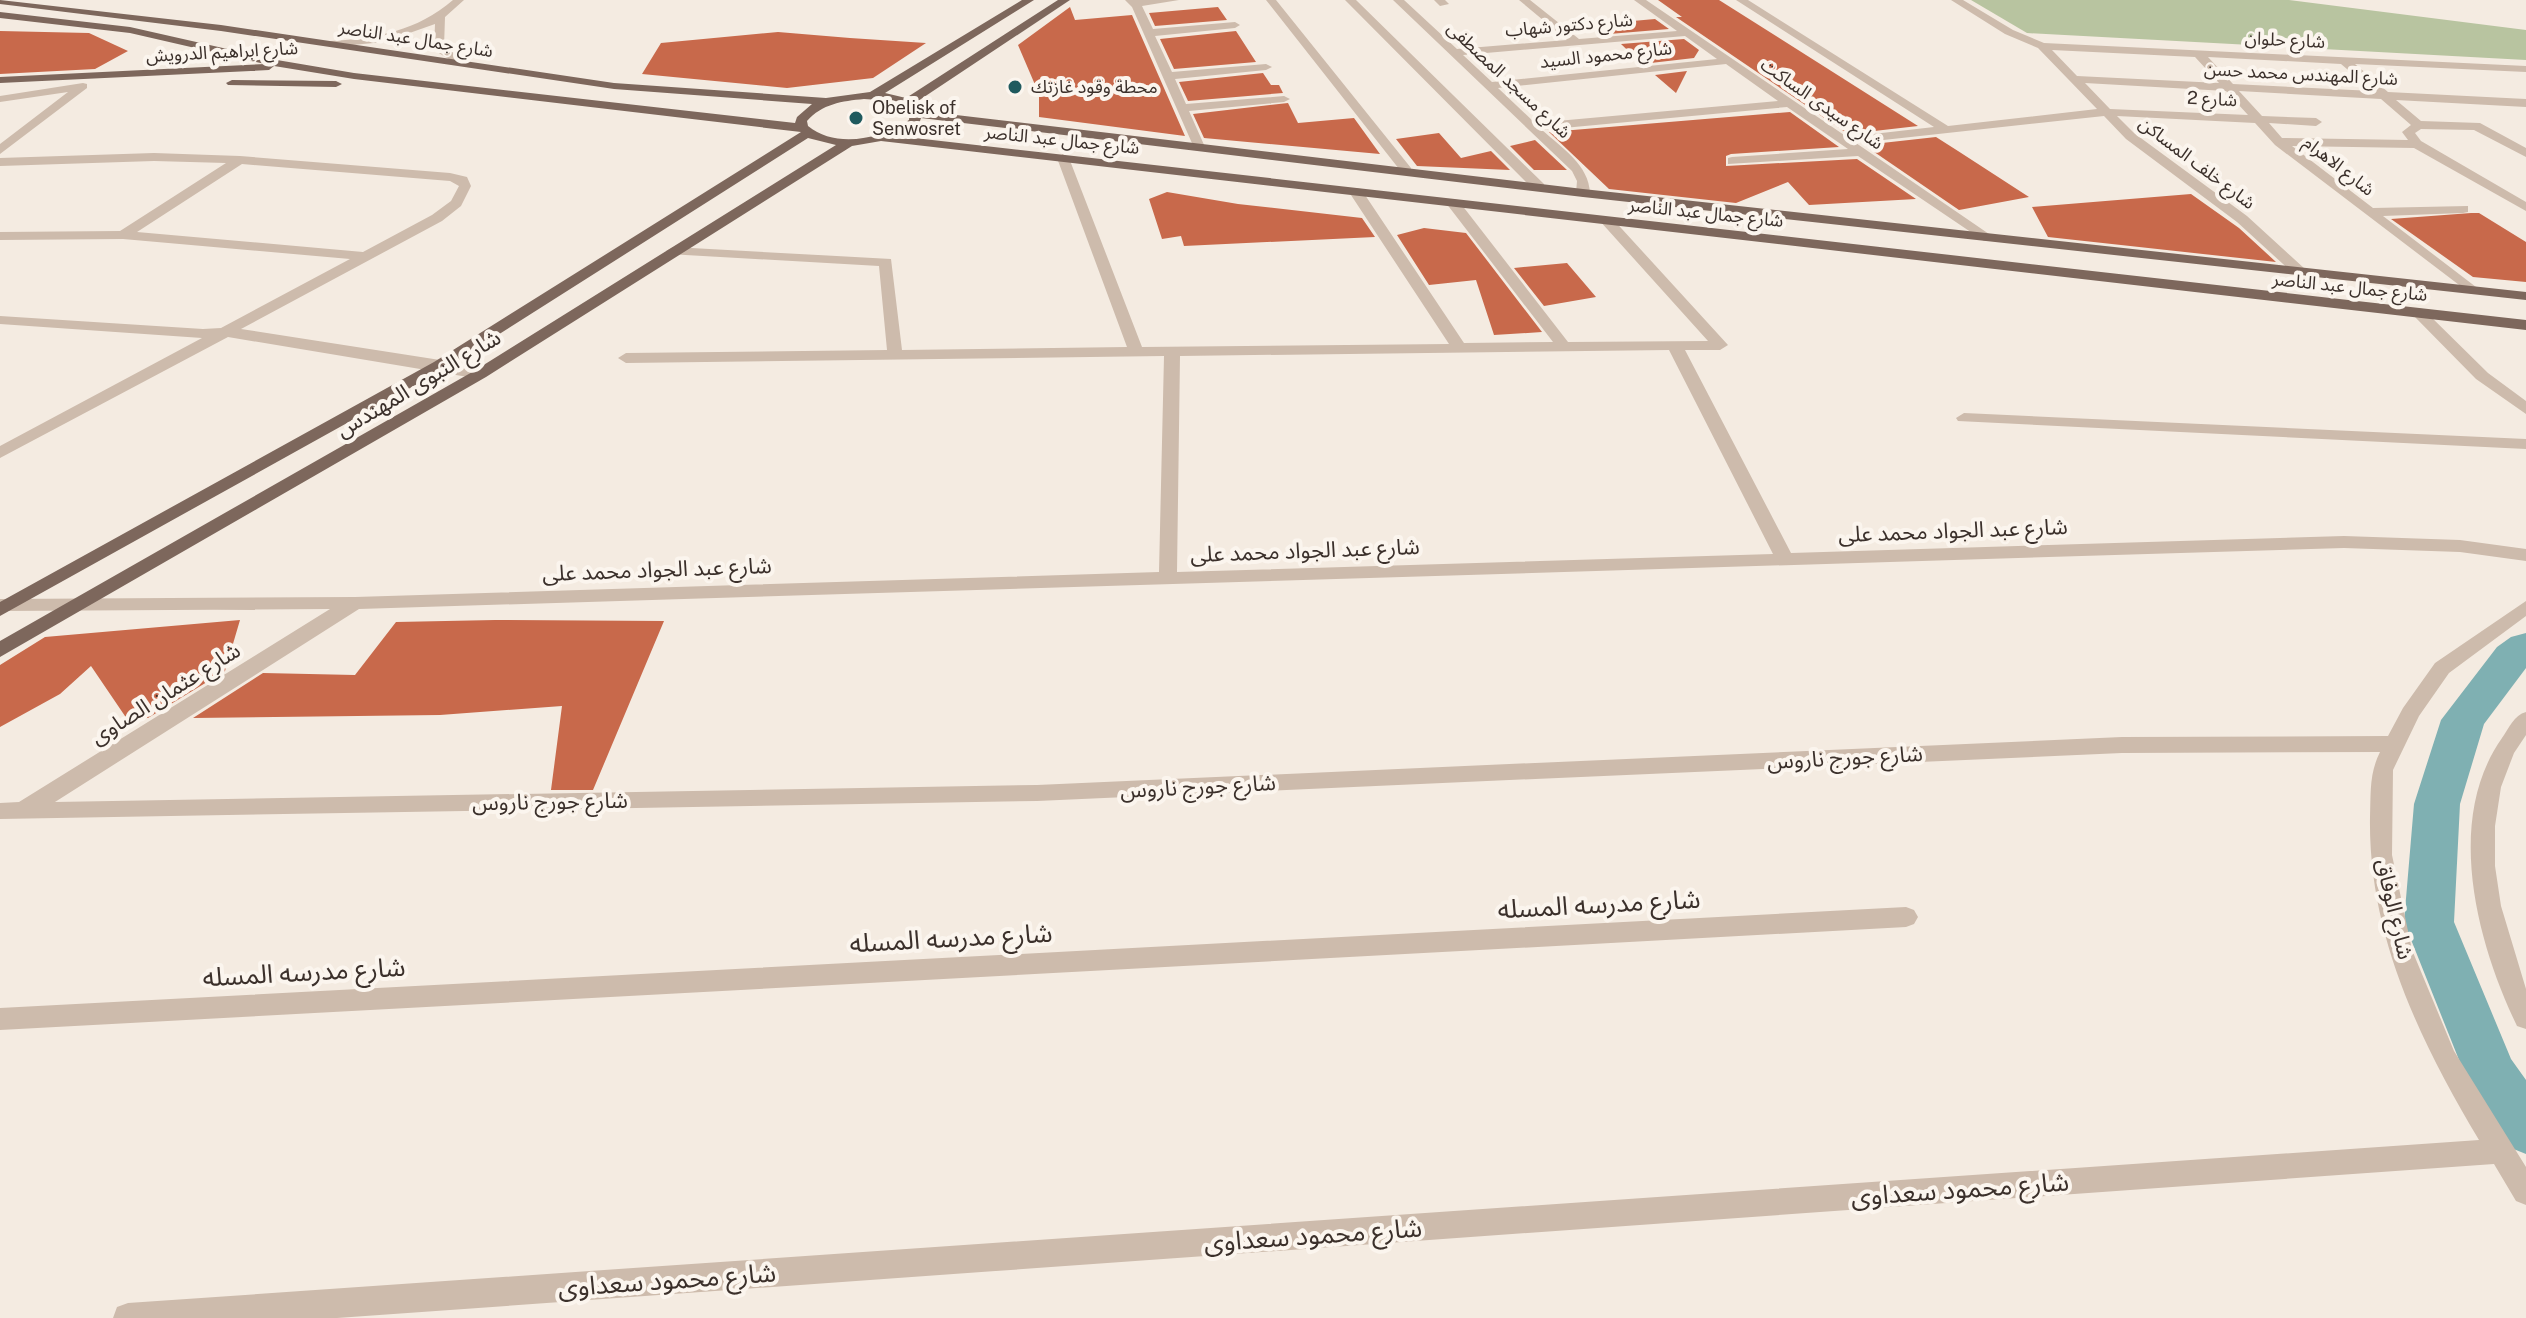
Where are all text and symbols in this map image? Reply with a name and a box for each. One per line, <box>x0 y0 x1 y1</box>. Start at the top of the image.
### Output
street label: شارع دكتور شهاب <box>1504 8 1634 45</box>
street label: شارع جمال عبد الناصر <box>336 16 495 65</box>
street label: شارع مسجد المصطفى <box>1441 17 1575 145</box>
street label: شارع حلوان <box>2244 27 2326 56</box>
street label: شارع ابراهيم الدرويش <box>145 37 299 70</box>
street label: شارع محمود السيد <box>1539 37 1673 76</box>
street label: شارع سيدى الساكت <box>1755 54 1887 157</box>
street label: شارع المهندس محمد حسن <box>2203 58 2399 93</box>
place label: محطة وقود غازتك <box>1031 76 1158 98</box>
marker: محطة وقود غازتك <box>1006 78 1024 96</box>
street label: شارع 2 <box>2186 87 2238 114</box>
place label: Obelisk of Senwosret <box>872 97 961 139</box>
marker: Obelisk of Senwosret <box>847 109 865 127</box>
street label: شارع خلف المساكن <box>2133 112 2260 216</box>
street label: شارع جمال عبد الناصر <box>982 121 1140 162</box>
street label: شارع الاهرام <box>2297 131 2379 203</box>
street label: شارع جمال عبد الناصر <box>1626 194 1784 235</box>
street label: شارع جمال عبد الناصر <box>2270 268 2428 309</box>
street label: شارع النبوى المهندس <box>331 324 507 446</box>
street label: شارع عبد الجواد محمد على <box>1838 513 2068 551</box>
street label: شارع عبد الجواد محمد على <box>1190 533 1420 571</box>
street label: شارع عبد الجواد محمد على <box>542 552 772 590</box>
street label: شارع عثمان الصاوى <box>85 636 247 753</box>
street label: شارع جورج ناروس <box>1766 740 1924 778</box>
street label: شارع جورج ناروس <box>1119 769 1277 807</box>
street label: شارع جورج ناروس <box>472 787 628 819</box>
street label: شارع الوفاق <box>2367 856 2419 963</box>
street label: شارع مدرسه المسله <box>1497 883 1701 928</box>
street label: شارع مدرسه المسله <box>849 917 1053 962</box>
street label: شارع مدرسه المسله <box>202 951 406 996</box>
street label: شارع محمود سعداوى <box>1850 1165 2070 1216</box>
street label: شارع محمود سعداوى <box>1203 1211 1423 1262</box>
street label: شارع محمود سعداوى <box>557 1256 777 1307</box>

